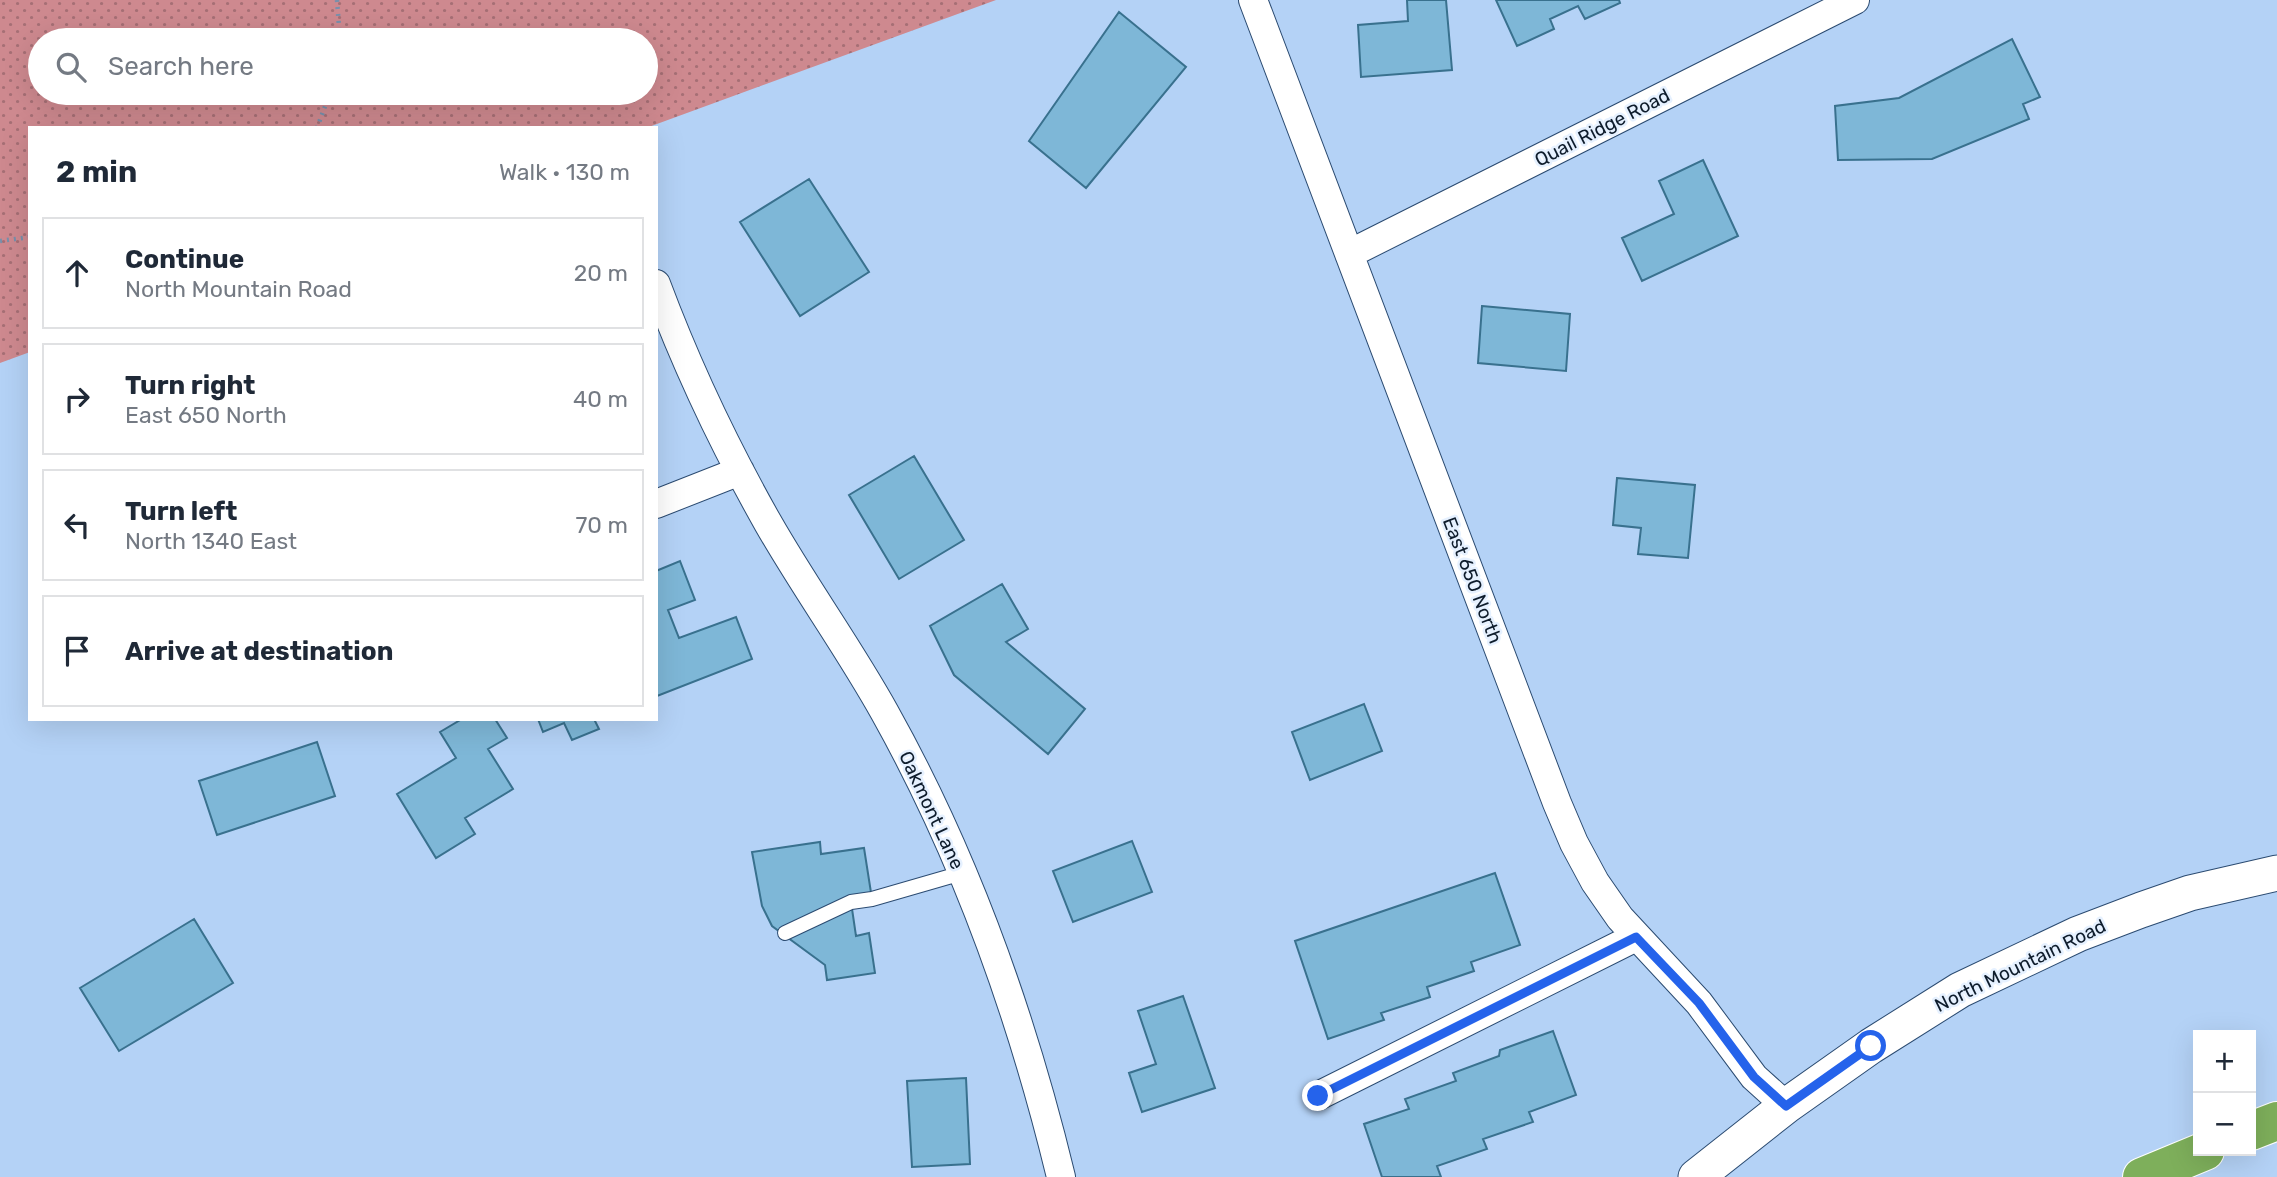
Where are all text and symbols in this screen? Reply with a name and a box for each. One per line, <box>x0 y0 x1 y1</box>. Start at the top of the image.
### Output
search box <box>28 28 658 105</box>
icon: search <box>52 48 90 86</box>
text: Search here <box>108 51 254 82</box>
street label: Quail Ridge Road <box>1531 83 1674 171</box>
text: 2 min <box>56 154 137 190</box>
text: Walk · 130 m <box>499 158 630 186</box>
text: Continue <box>125 244 244 275</box>
icon: ahead <box>58 254 96 292</box>
text: 20 m <box>574 259 628 287</box>
text: North Mountain Road <box>125 275 352 303</box>
text: Turn right <box>125 370 255 401</box>
icon: right <box>58 380 96 418</box>
text: 40 m <box>573 385 628 413</box>
text: East 650 North <box>125 401 287 429</box>
text: Turn left <box>125 496 237 527</box>
icon: left <box>58 506 96 544</box>
text: 70 m <box>576 511 628 539</box>
street label: East 650 North <box>1438 514 1507 647</box>
text: North 1340 East <box>125 527 297 555</box>
icon: arrive <box>58 632 96 670</box>
text: Arrive at destination <box>125 636 393 667</box>
street label: Oakmont Lane <box>894 747 969 873</box>
street label: North Mountain Road <box>1931 914 2110 1017</box>
route start <box>1855 1030 1886 1061</box>
map controls <box>2193 1030 2256 1156</box>
button: + <box>2193 1030 2256 1093</box>
route end <box>1302 1080 1333 1111</box>
button: − <box>2193 1093 2256 1156</box>

